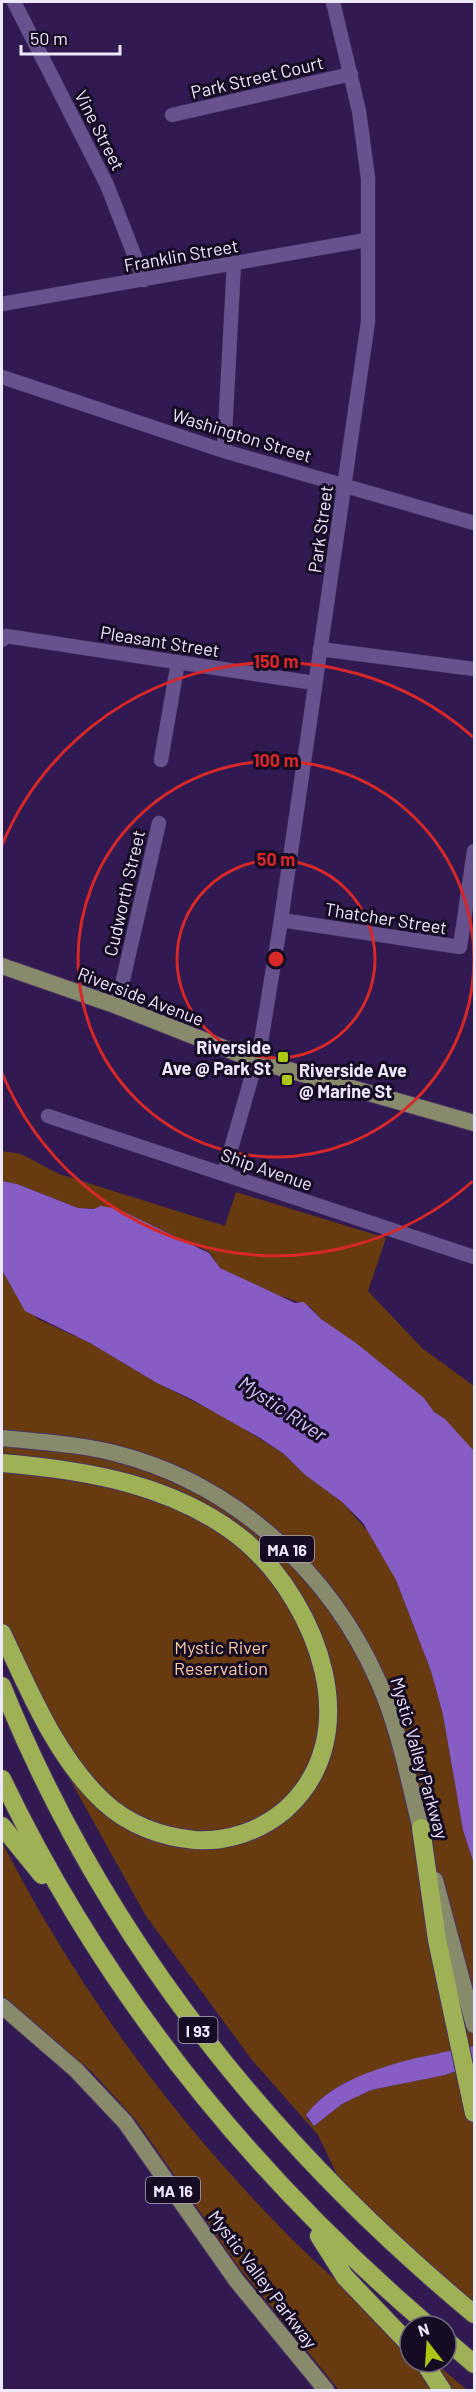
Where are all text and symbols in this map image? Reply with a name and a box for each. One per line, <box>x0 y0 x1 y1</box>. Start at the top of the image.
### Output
scale bar <box>21 18 120 56</box>
text: 50 m <box>30 27 68 49</box>
street label: Park Street Court <box>189 51 325 103</box>
street label: Vine Street <box>70 86 130 174</box>
street label: Franklin Street <box>122 234 240 276</box>
street label: Washington Street <box>169 403 315 467</box>
street label: Park Street <box>303 484 337 574</box>
street label: Pleasant Street <box>99 621 221 661</box>
text: 150 m <box>254 650 298 672</box>
text: 100 m <box>253 749 299 771</box>
street label: Cudworth Street <box>99 828 149 958</box>
text: 50 m <box>257 848 295 870</box>
street label: Thatcher Street <box>323 898 449 938</box>
centre of rings <box>266 949 286 969</box>
street label: Riverside Avenue <box>75 962 207 1030</box>
place label: Riverside Ave @ Park St <box>162 1036 271 1079</box>
marker: Riverside Ave @ Park St <box>276 1050 290 1064</box>
place label: Riverside Ave @ Marine St <box>299 1059 407 1102</box>
marker: Riverside Ave @ Marine St <box>280 1073 294 1087</box>
street label: Ship Avenue <box>218 1143 316 1195</box>
water label: Mystic River <box>235 1370 332 1447</box>
road number: MA 16 <box>260 1536 314 1562</box>
park label: Mystic River Reservation <box>174 1636 268 1679</box>
street label: Mystic Valley Parkway <box>386 1675 454 1841</box>
road number: I 93 <box>178 2017 218 2043</box>
road number: MA 16 <box>146 2177 200 2203</box>
street label: Mystic Valley Parkway <box>204 2206 322 2352</box>
north arrow <box>398 2314 458 2374</box>
text: N <box>416 2319 431 2340</box>

